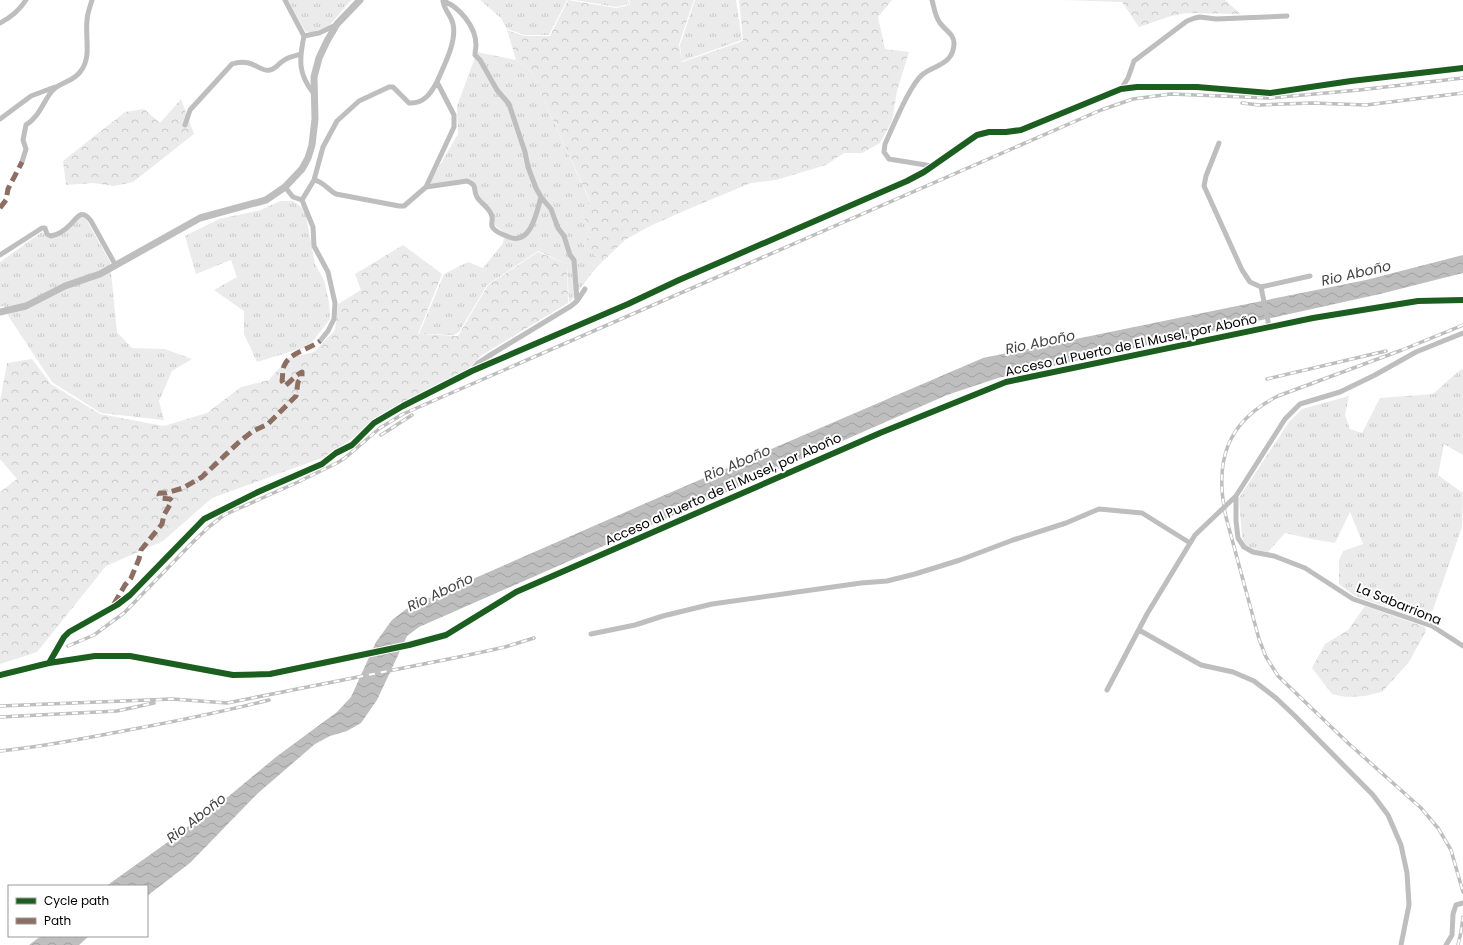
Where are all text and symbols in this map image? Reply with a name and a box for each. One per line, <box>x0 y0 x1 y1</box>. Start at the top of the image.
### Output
water label: Rio Aboño <box>1319 255 1393 291</box>
street label: Acceso al Puerto de El Musel, por Aboño <box>1003 309 1259 381</box>
water label: Rio Aboño <box>1003 325 1077 359</box>
street label: Acceso al Puerto de El Musel, por Aboño <box>602 428 844 550</box>
water label: Rio Aboño <box>700 440 774 486</box>
water label: Rio Aboño <box>404 568 476 616</box>
street label: La Sabarriona <box>1354 578 1444 630</box>
water label: Rio Aboño <box>162 788 230 848</box>
legend <box>8 885 148 937</box>
text: Cycle path <box>44 892 109 909</box>
text: Path <box>44 912 71 929</box>

